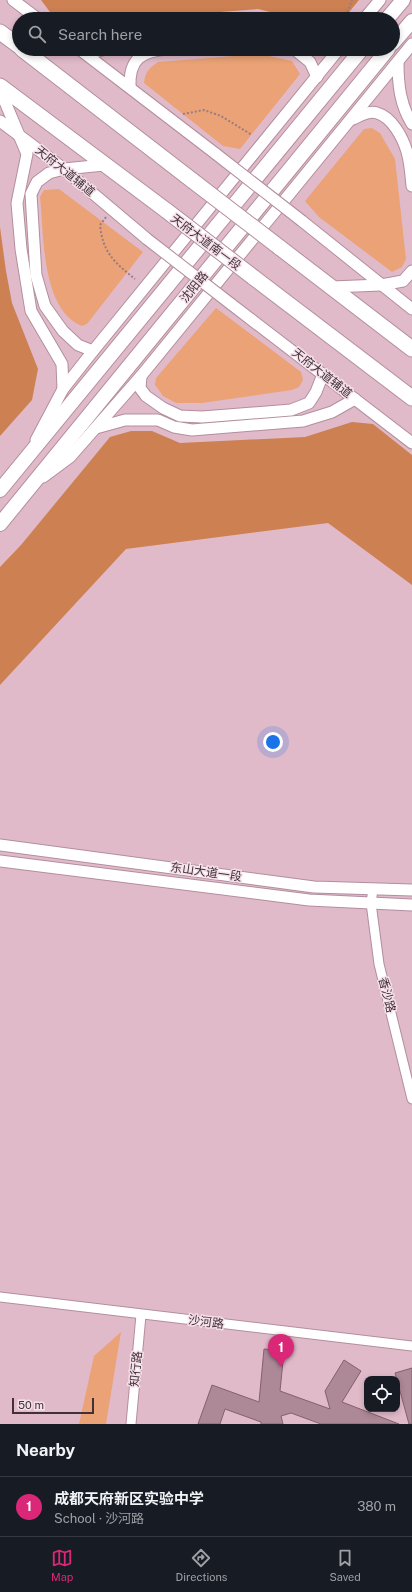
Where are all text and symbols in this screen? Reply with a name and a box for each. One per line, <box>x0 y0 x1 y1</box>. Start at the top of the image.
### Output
search box <box>12 12 400 56</box>
icon: search <box>26 23 48 45</box>
text: Search here <box>58 26 142 43</box>
street label: 天府大道辅道 <box>33 143 97 199</box>
street label: 天府大道南一段 <box>168 211 244 273</box>
street label: 沈阳路 <box>177 269 211 305</box>
street label: 天府大道辅道 <box>289 345 355 401</box>
your location <box>263 732 283 752</box>
street label: 东山大道一段 <box>169 860 243 884</box>
street label: 香沙路 <box>376 976 398 1014</box>
street label: 沙河路 <box>187 1313 225 1331</box>
pin: 1 <box>268 1334 294 1367</box>
street label: 知行路 <box>127 1350 145 1388</box>
map controls <box>364 1376 400 1412</box>
button: locate <box>364 1376 400 1412</box>
scale bar <box>12 1396 94 1415</box>
text: 50 m <box>18 1399 44 1411</box>
text: Nearby <box>16 1440 75 1460</box>
text: 成都天府新区实验中学 <box>54 1490 204 1507</box>
text: 1 <box>26 1499 32 1514</box>
text: 380 m <box>357 1499 396 1514</box>
text: School · 沙河路 <box>54 1511 144 1526</box>
tab: Map <box>51 1547 73 1583</box>
tab: Directions <box>176 1547 227 1583</box>
tab: Saved <box>329 1547 361 1583</box>

